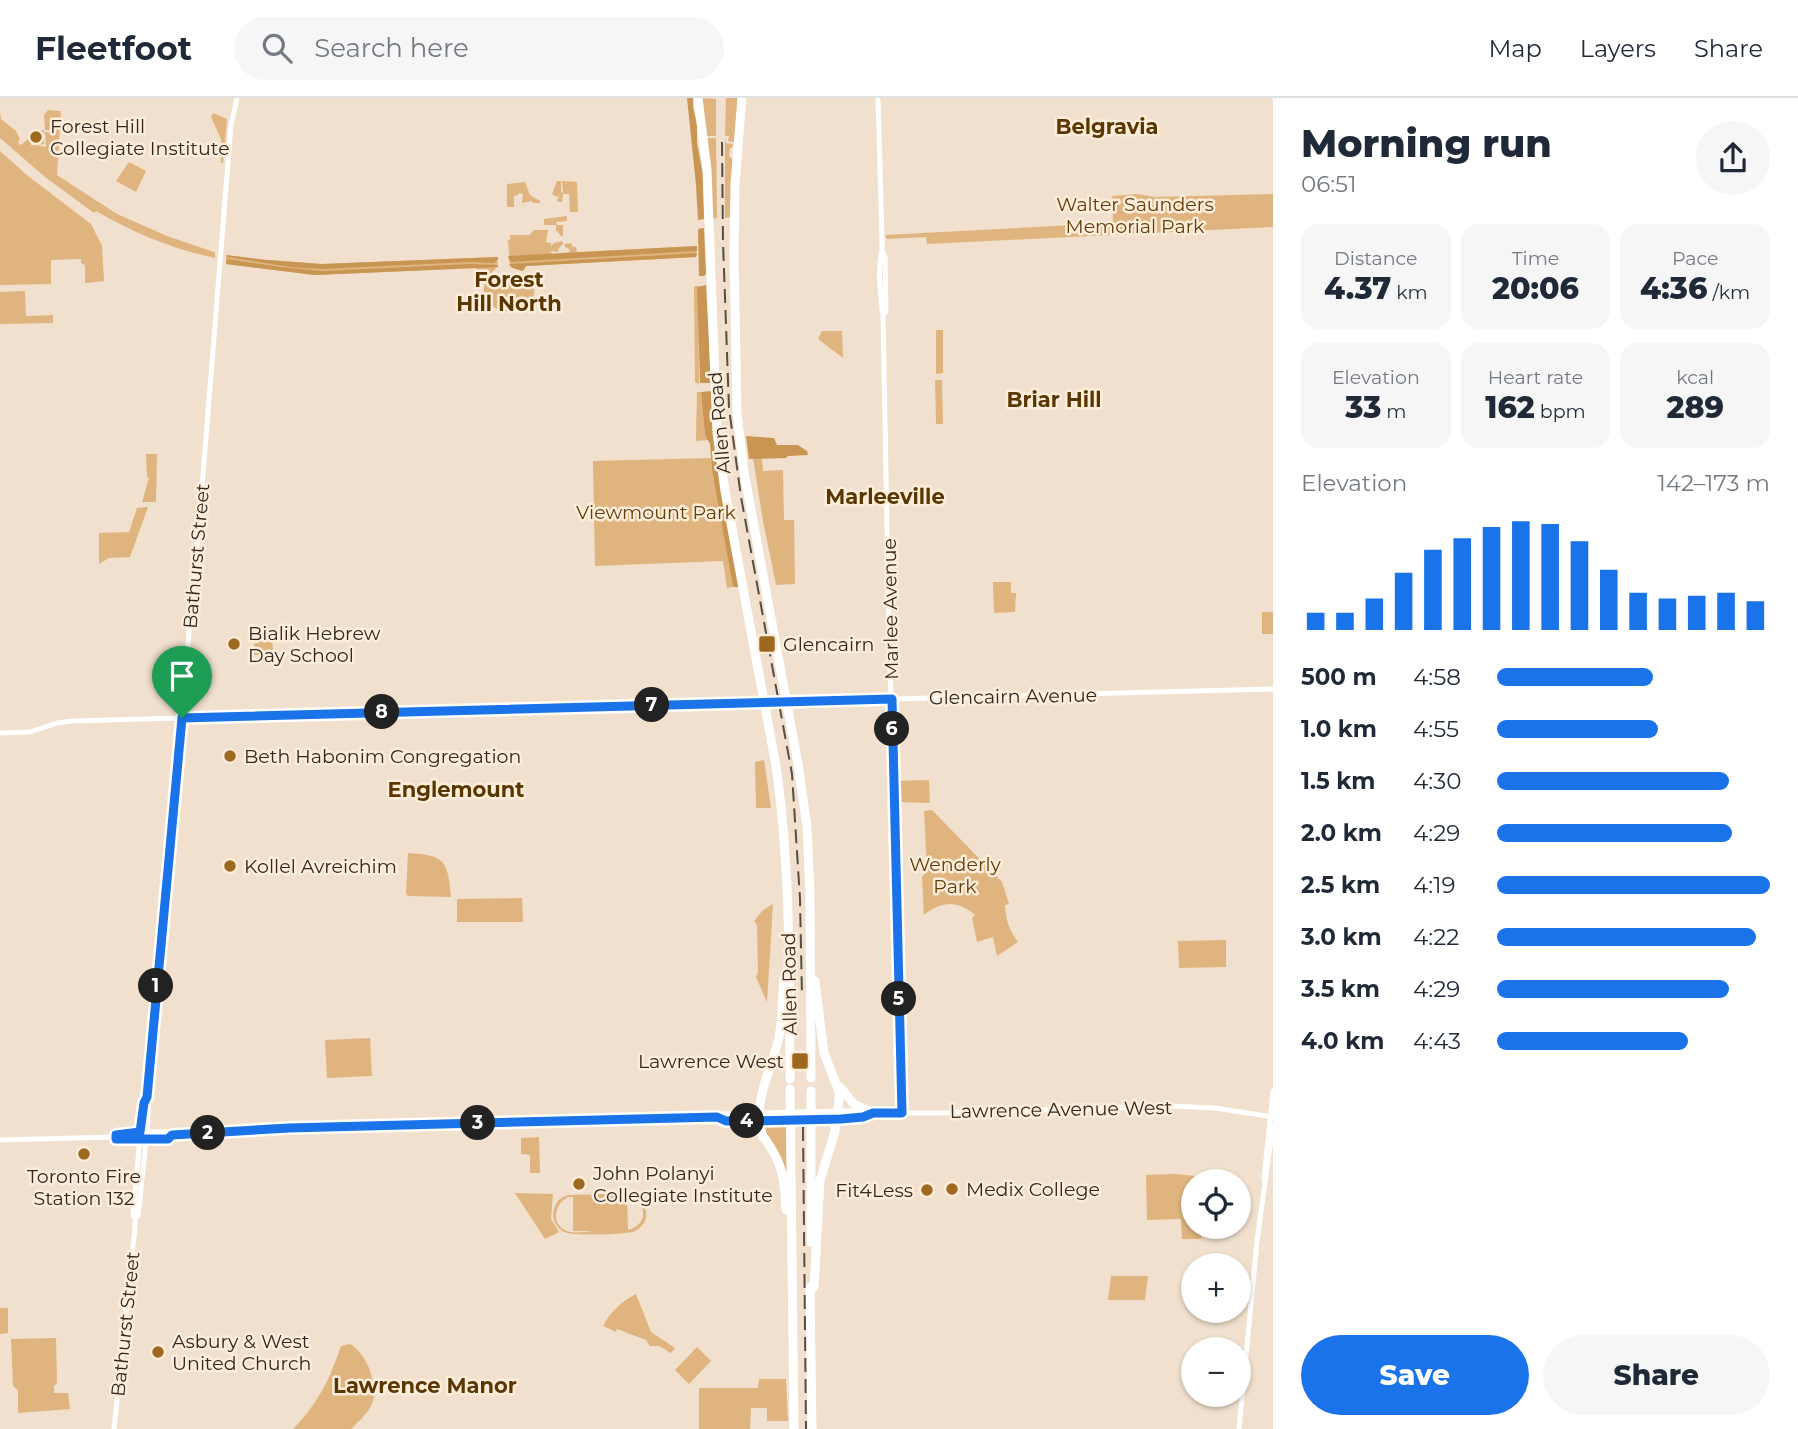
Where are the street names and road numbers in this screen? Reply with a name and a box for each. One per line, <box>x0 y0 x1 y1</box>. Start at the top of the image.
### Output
street label: Allen Road <box>704 371 735 475</box>
street label: Bathurst Street <box>179 482 214 630</box>
street label: Marlee Avenue <box>878 538 903 680</box>
street label: Glencairn Avenue <box>929 684 1097 709</box>
street label: Allen Road <box>777 932 802 1036</box>
street label: Lawrence Avenue West <box>949 1096 1173 1123</box>
street label: Bathurst Street <box>106 1250 145 1398</box>

